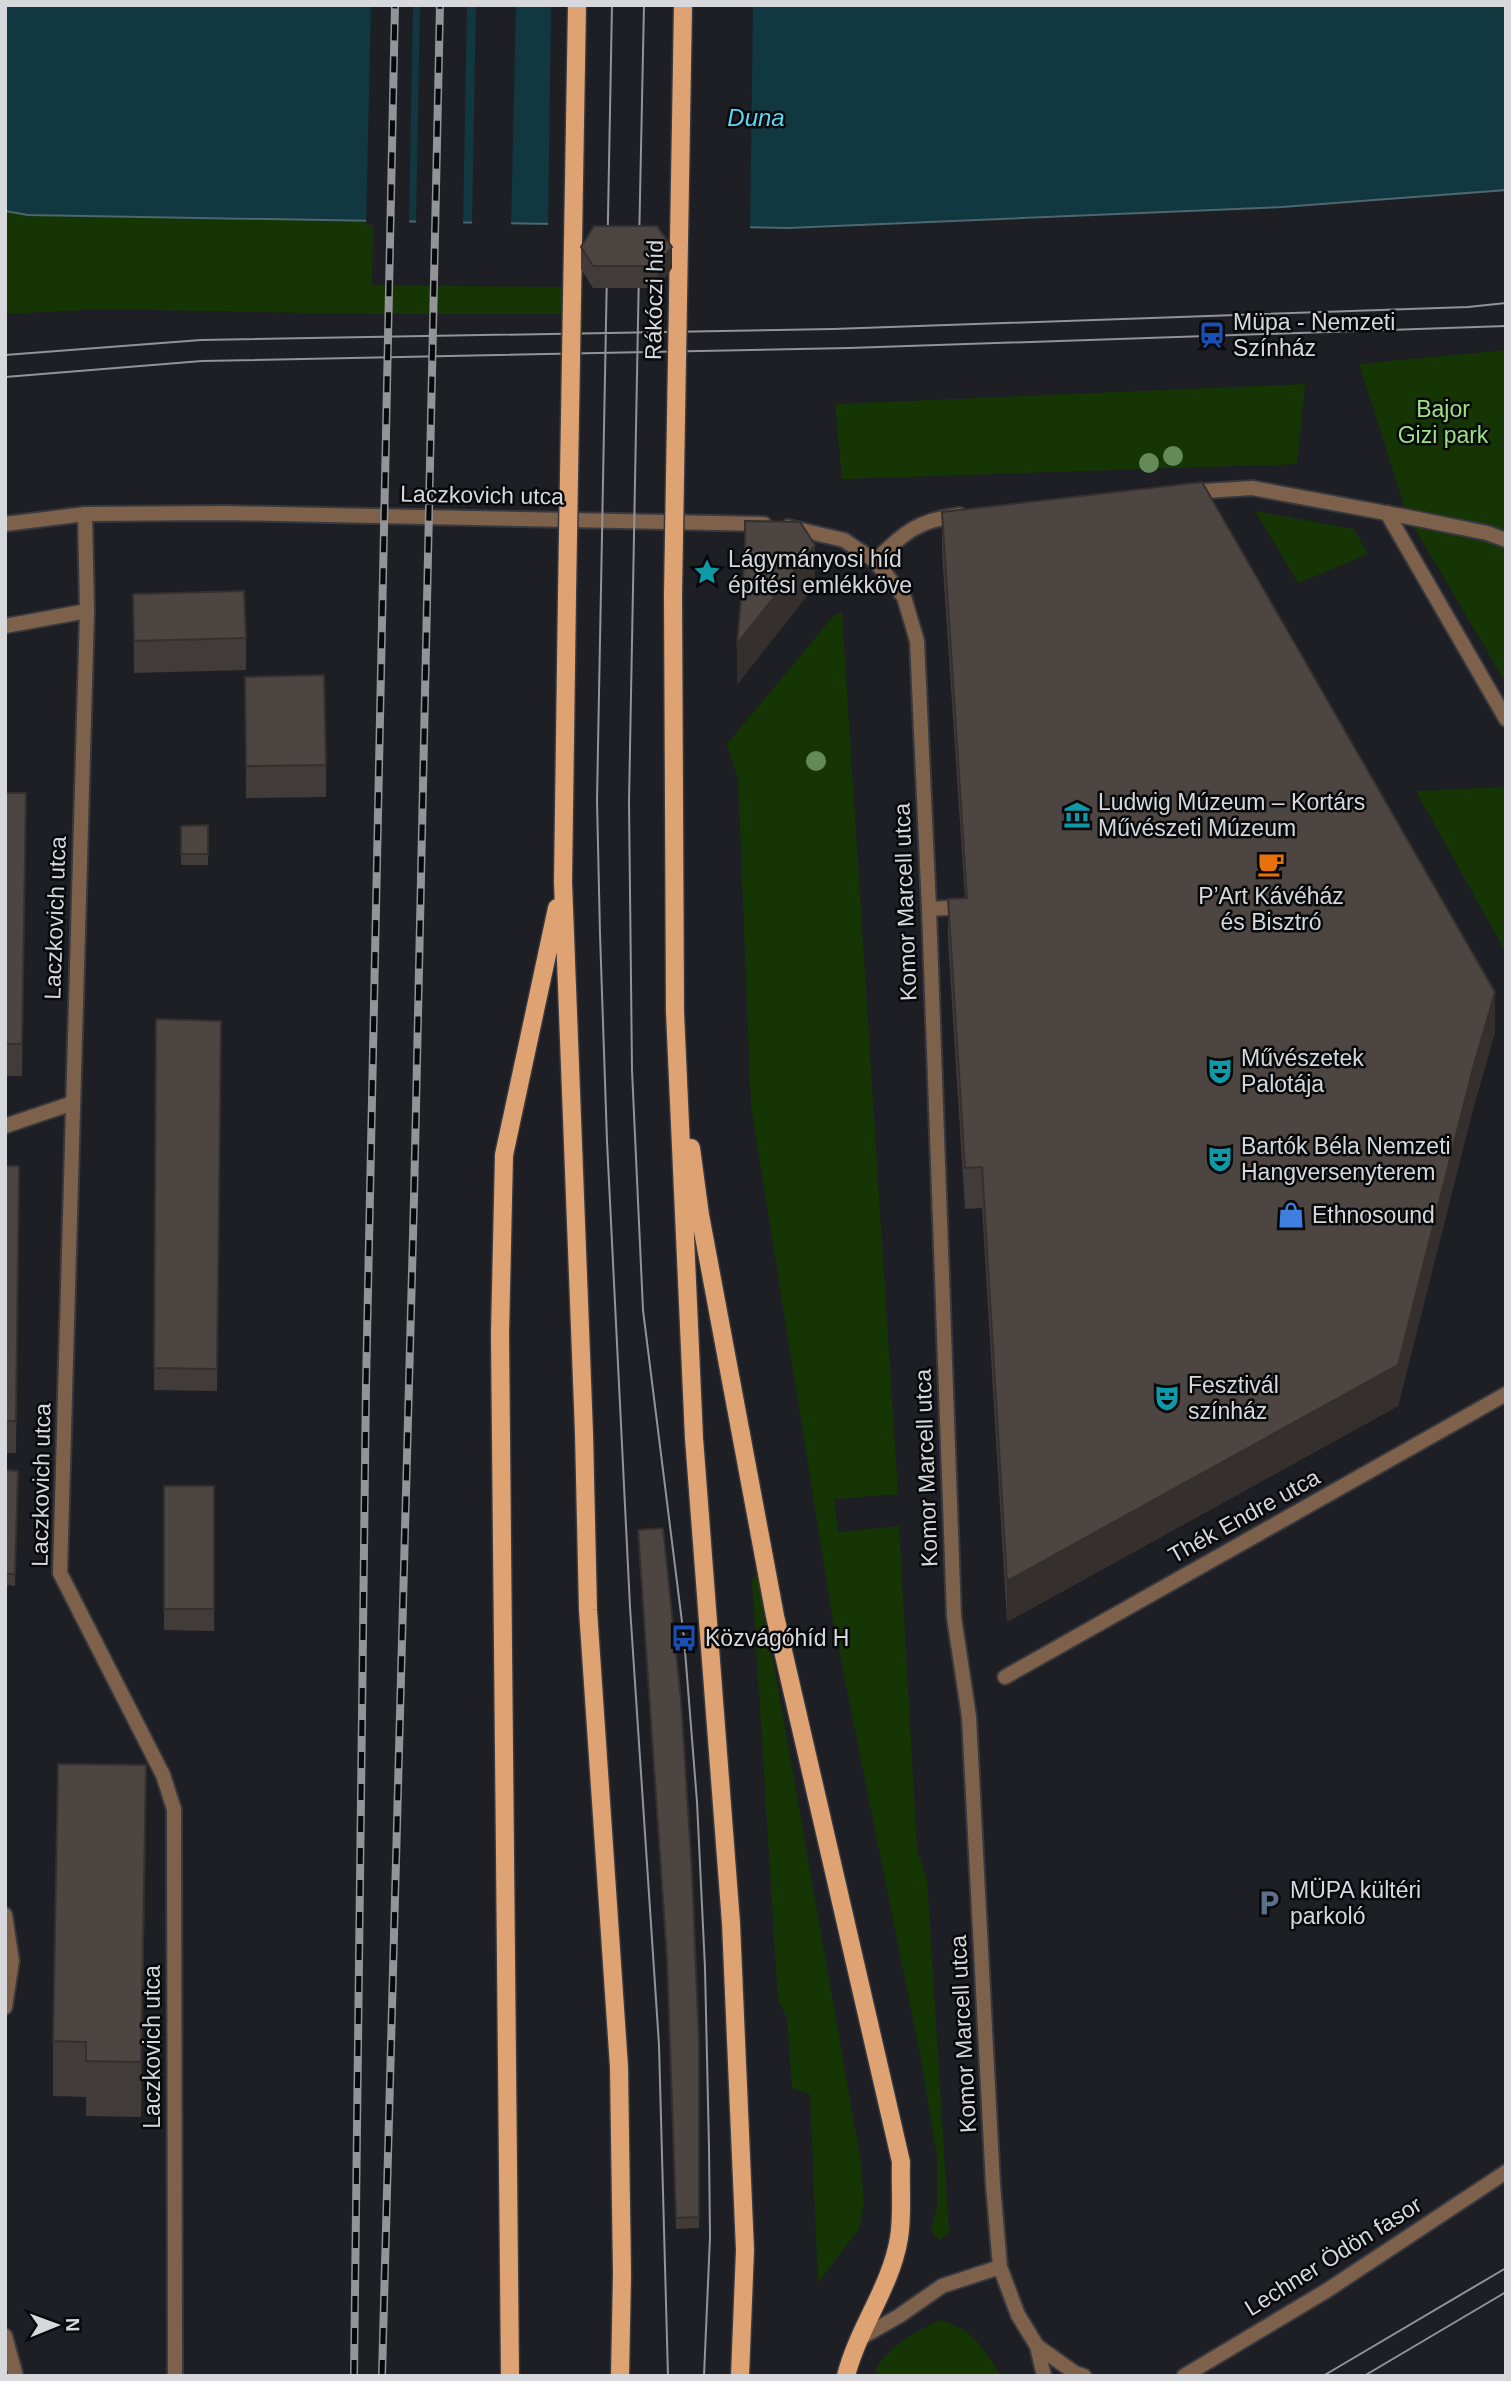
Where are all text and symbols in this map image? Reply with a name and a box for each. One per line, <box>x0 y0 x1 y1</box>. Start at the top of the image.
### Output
water label: Duna <box>727 104 785 131</box>
street label: Rákóczi híd <box>640 240 668 360</box>
place label: Müpa - Nemzeti Színház <box>1233 309 1395 361</box>
station icon: Müpa - Nemzeti Színház <box>1197 320 1227 350</box>
park label: Bajor Gizi park <box>1398 396 1489 448</box>
street label: Laczkovich utca <box>400 481 564 509</box>
place label: Lágymányosi híd építési emlékköve <box>728 546 912 598</box>
place icon: Lágymányosi híd építési emlékköve <box>692 557 722 587</box>
place label: Ludwig Múzeum – Kortárs Művészeti Múzeum <box>1098 789 1365 841</box>
museum icon: Ludwig Múzeum – Kortárs Művészeti Múzeum <box>1062 800 1092 830</box>
street label: Komor Marcell utca <box>889 802 921 1001</box>
street label: Laczkovich utca <box>39 836 71 1000</box>
cafe icon: P’Art Kávéház és Bisztró <box>1256 849 1286 879</box>
place label: P’Art Kávéház és Bisztró <box>1198 883 1344 935</box>
place label: Művészetek Palotája <box>1241 1045 1364 1097</box>
theatre icon: Művészetek Palotája <box>1205 1056 1235 1086</box>
place label: Bartók Béla Nemzeti Hangversenyterem <box>1241 1133 1451 1185</box>
theatre icon: Bartók Béla Nemzeti Hangversenyterem <box>1205 1144 1235 1174</box>
shop icon: Ethnosound <box>1276 1200 1306 1230</box>
place label: Ethnosound <box>1312 1202 1435 1228</box>
street label: Komor Marcell utca <box>910 1368 942 1567</box>
place label: Fesztivál színház <box>1188 1372 1279 1424</box>
theatre icon: Fesztivál színház <box>1152 1383 1182 1413</box>
street label: Laczkovich utca <box>27 1403 55 1567</box>
street label: Thék Endre utca <box>1164 1464 1324 1568</box>
bus stop icon: Közvágóhíd H <box>669 1623 699 1653</box>
place label: Közvágóhíd H <box>705 1625 849 1651</box>
place label: MÜPA kültéri parkoló <box>1290 1877 1421 1929</box>
parking icon: MÜPA kültéri parkoló <box>1254 1888 1284 1918</box>
street label: Komor Marcell utca <box>945 1934 981 2134</box>
street label: Laczkovich utca <box>139 1965 165 2129</box>
street label: Lechner Ödön fasor <box>1240 2191 1426 2321</box>
north arrow <box>21 2290 91 2360</box>
text: N <box>62 2318 83 2332</box>

